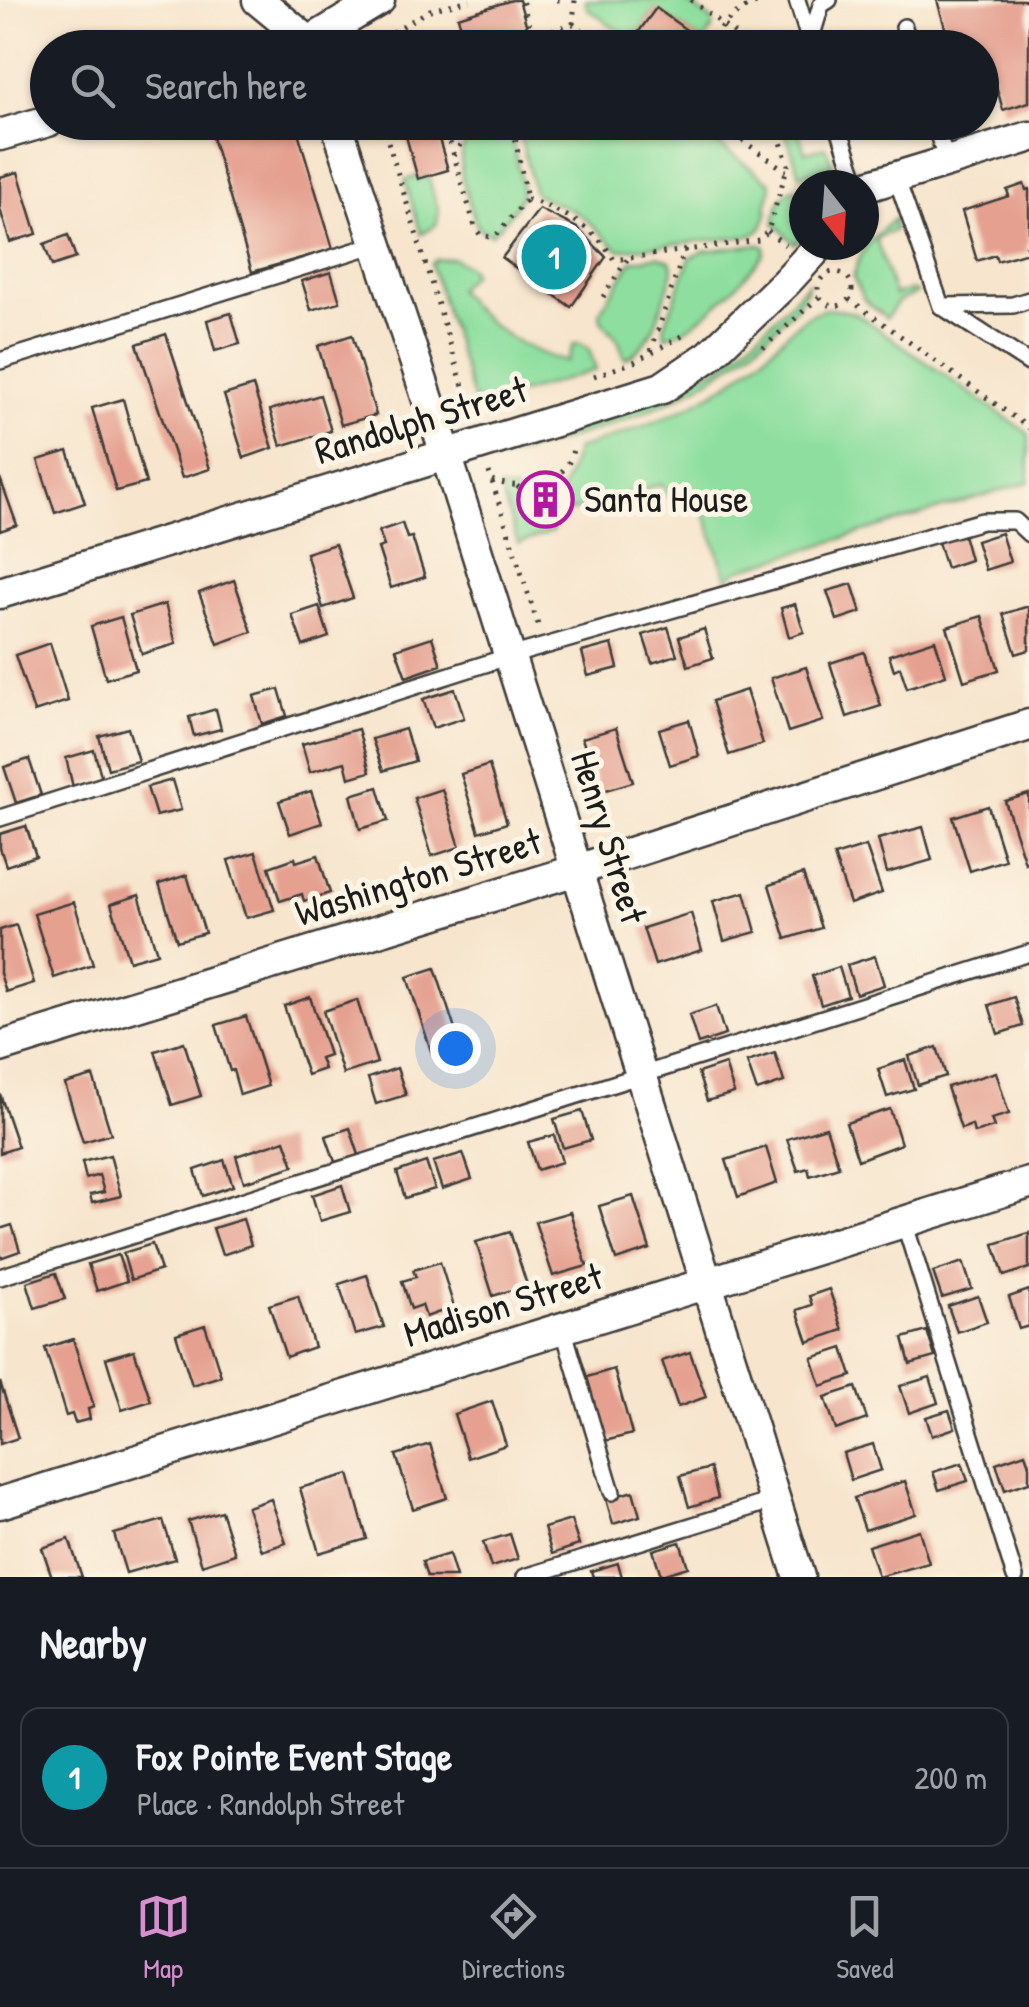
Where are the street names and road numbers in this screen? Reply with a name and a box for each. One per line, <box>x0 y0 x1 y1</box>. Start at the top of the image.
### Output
street label: Randolph Street <box>308 362 534 476</box>
street label: Henry Street <box>559 744 661 930</box>
street label: Washington Street <box>289 814 548 938</box>
street label: Madison Street <box>397 1249 609 1359</box>

